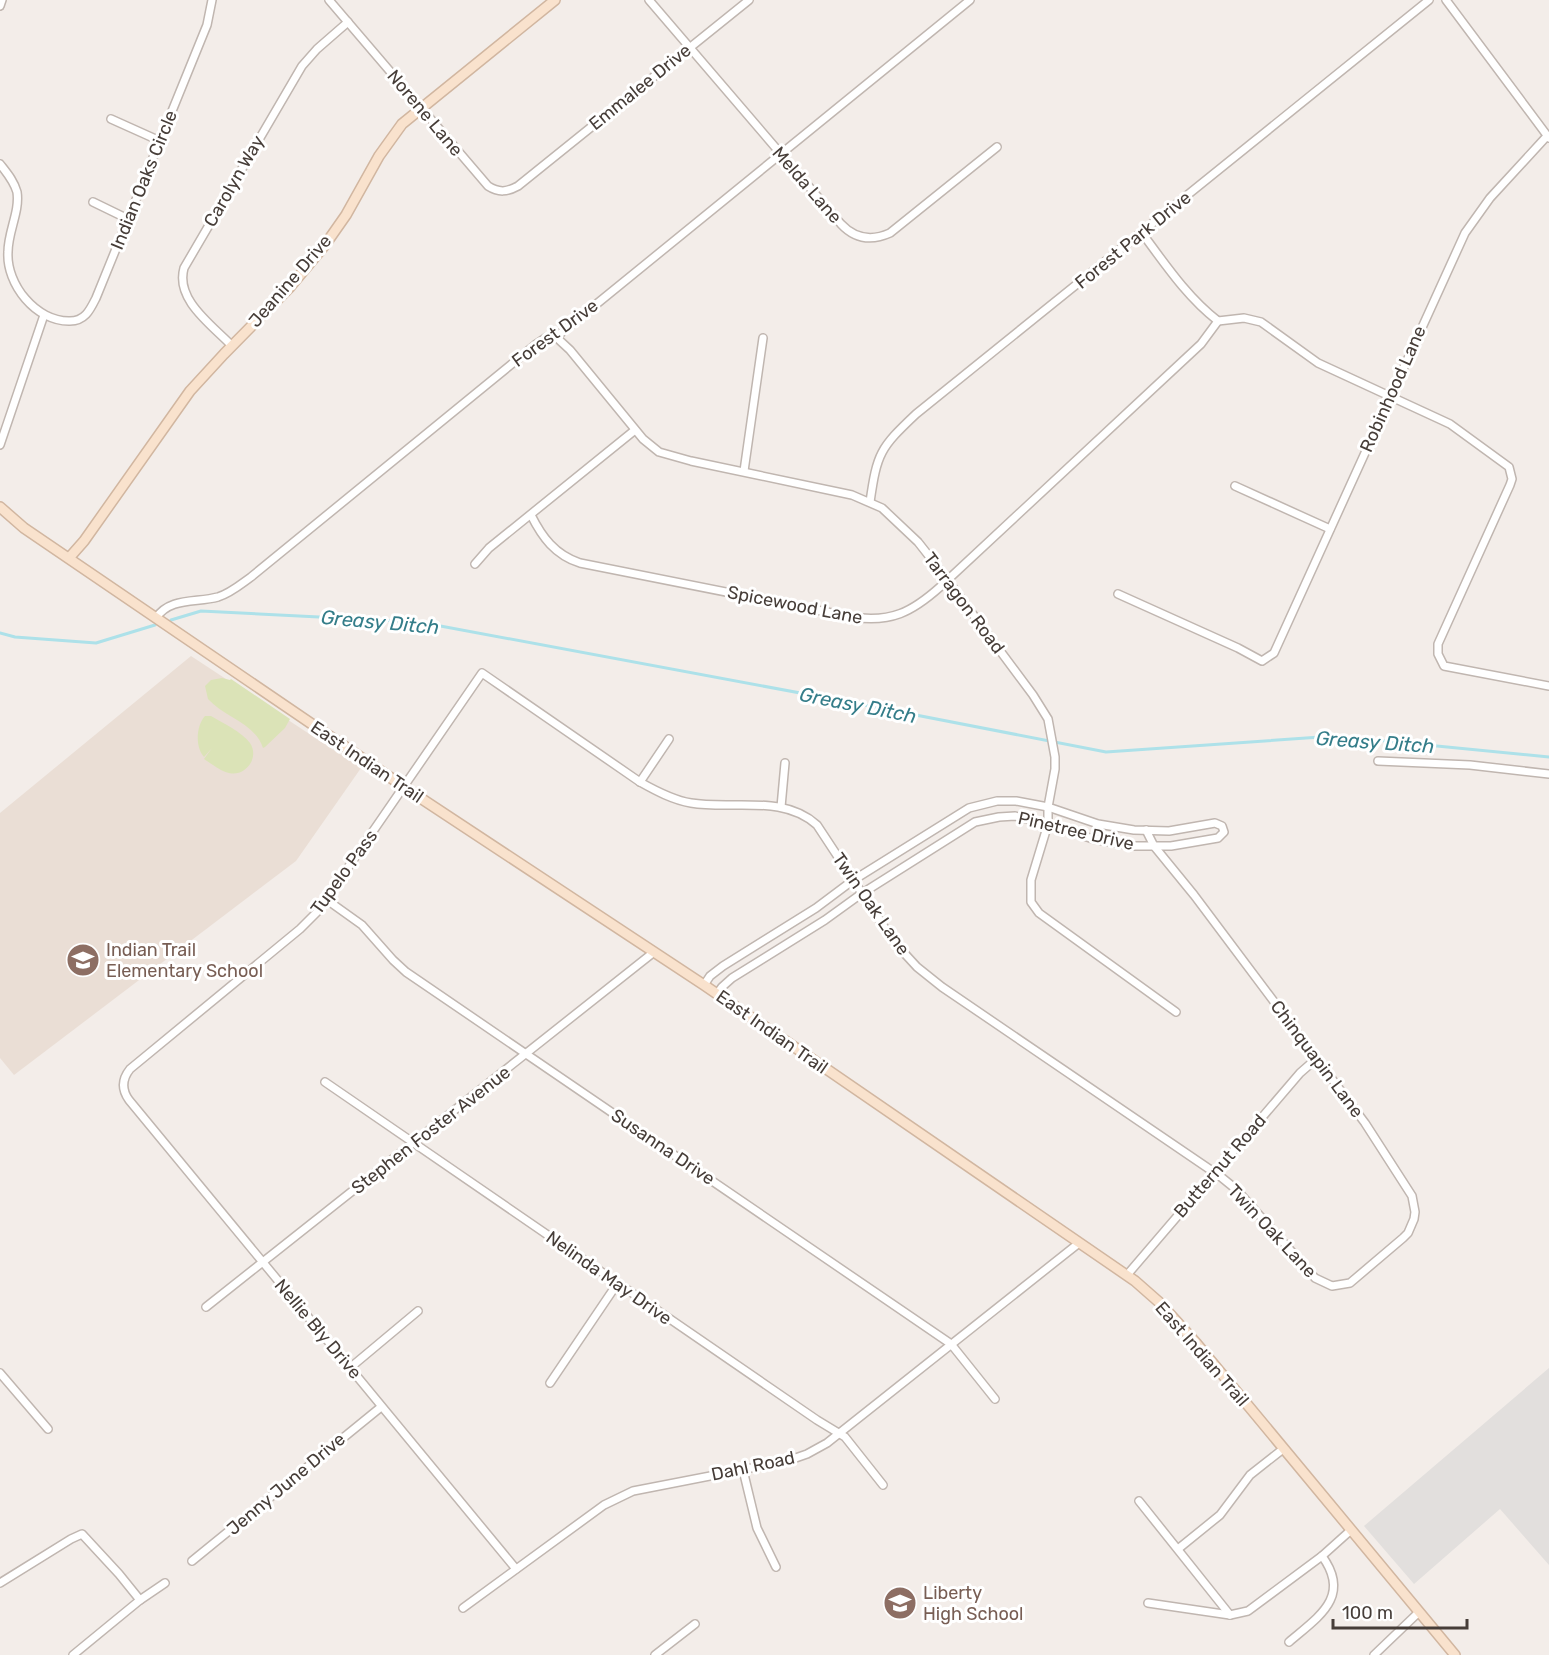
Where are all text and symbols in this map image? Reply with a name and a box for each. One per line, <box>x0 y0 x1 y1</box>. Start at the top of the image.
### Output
street label: Emmalee Drive <box>584 39 696 135</box>
street label: Norene Lane <box>382 65 468 161</box>
street label: Indian Oaks Circle <box>106 107 182 253</box>
street label: Carolyn Way <box>199 131 269 231</box>
street label: Melda Lane <box>768 142 846 228</box>
street label: Forest Park Drive <box>1071 186 1195 294</box>
street label: Jeanine Drive <box>244 230 336 332</box>
street label: Forest Drive <box>508 294 602 372</box>
street label: Robinhood Lane <box>1355 322 1431 456</box>
street label: Tarragon Road <box>919 548 1009 658</box>
street label: Spicewood Lane <box>726 581 864 629</box>
water label: Greasy Ditch <box>320 605 440 639</box>
water label: Greasy Ditch <box>797 682 919 728</box>
street label: East Indian Trail <box>306 716 428 808</box>
water label: Greasy Ditch <box>1315 726 1435 758</box>
street label: Pinetree Drive <box>1016 807 1136 855</box>
street label: Tupelo Pass <box>306 825 382 919</box>
street label: Twin Oak Lane <box>828 849 914 959</box>
place label: Indian Trail Elementary School <box>106 939 263 982</box>
school or university icon: Indian Trail Elementary School <box>65 942 101 978</box>
street label: East Indian Trail <box>712 985 832 1079</box>
street label: Chinquapin Lane <box>1266 996 1368 1122</box>
street label: Stephen Foster Avenue <box>347 1061 515 1199</box>
street label: Susanna Drive <box>607 1104 719 1190</box>
street label: Butternut Road <box>1169 1110 1271 1222</box>
street label: Twin Oak Lane <box>1223 1180 1321 1282</box>
street label: Nelinda May Drive <box>542 1226 676 1330</box>
street label: Nellie Bly Drive <box>270 1275 366 1383</box>
street label: East Indian Trail <box>1151 1297 1253 1411</box>
street label: Jenny June Drive <box>222 1428 350 1540</box>
street label: Dahl Road <box>709 1446 797 1486</box>
place label: Liberty High School <box>923 1582 1023 1625</box>
school or university icon: Liberty High School <box>882 1585 918 1621</box>
scale bar <box>1333 1592 1466 1630</box>
text: 100 m <box>1342 1602 1393 1624</box>

